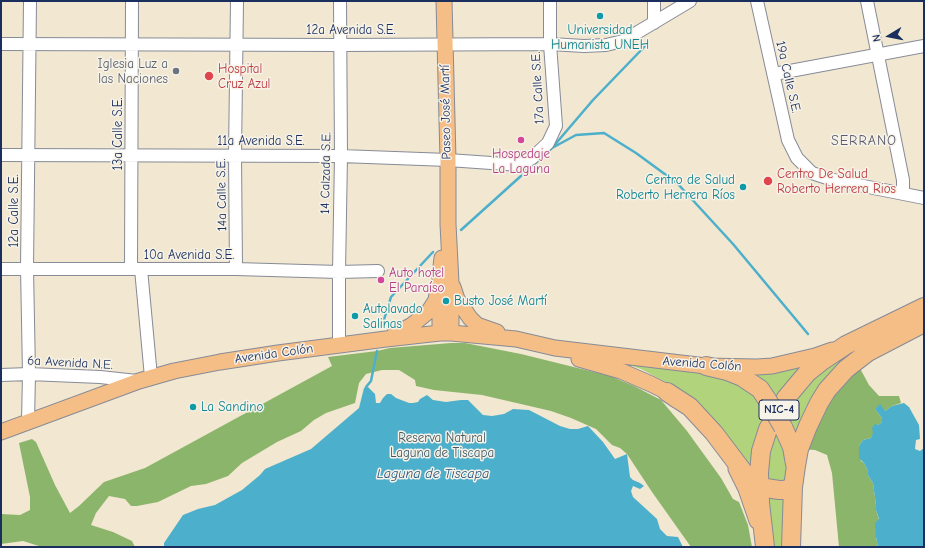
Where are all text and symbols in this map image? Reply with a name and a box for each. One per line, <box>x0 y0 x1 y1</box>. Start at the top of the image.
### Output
marker: Universidad Humanista UNEH <box>595 11 605 21</box>
north arrow <box>869 16 909 56</box>
street label: 12a Avenida S.E. <box>306 22 396 38</box>
place label: Universidad Humanista UNEH <box>551 22 649 53</box>
text: N <box>870 34 884 43</box>
street label: 19a Calle S.E. <box>772 40 804 114</box>
street label: 17a Calle S.E. <box>528 51 548 125</box>
place label: Iglesia Luz a las Naciones <box>98 56 168 87</box>
place label: Hospital Cruz Azul <box>218 61 270 92</box>
street label: Paseo José Martí <box>437 64 455 160</box>
marker: Iglesia Luz a las Naciones <box>171 66 181 76</box>
marker: Hospital Cruz Azul <box>203 70 215 82</box>
street label: 13a Calle S.E. <box>110 97 126 171</box>
street label: 14 Calzada S.E. <box>317 132 335 214</box>
street label: 11a Avenida S.E. <box>217 133 305 149</box>
district label: SERRANO <box>831 133 897 149</box>
marker: Hospedaje La Laguna <box>516 135 526 145</box>
place label: Hospedaje La Laguna <box>492 146 550 177</box>
street label: 14a Calle S.E. <box>214 159 230 231</box>
place label: Centro De Salud Roberto Herrera Rios <box>777 166 896 197</box>
place label: Centro de Salud Roberto Herrera Ríos <box>616 172 735 203</box>
street label: 12a Calle S.E. <box>6 174 22 248</box>
marker: Centro De Salud Roberto Herrera Rios <box>762 175 774 187</box>
marker: Centro de Salud Roberto Herrera Ríos <box>738 182 748 192</box>
street label: 10a Avenida S.E. <box>144 247 234 263</box>
place label: Auto hotel El Paraíso <box>389 265 444 296</box>
marker: Auto hotel El Paraíso <box>376 275 386 285</box>
place label: Busto José Martí <box>454 293 547 309</box>
marker: Busto José Martí <box>441 296 451 306</box>
place label: Autolavado Salinas <box>363 301 423 332</box>
marker: Autolavado Salinas <box>350 311 360 321</box>
street label: Avenida Colón <box>234 341 314 367</box>
street label: 6a Avenida N.E. <box>27 353 113 373</box>
street label: Avenida Colón <box>662 353 742 375</box>
place label: La Sandino <box>201 399 263 415</box>
road number: NIC-4 <box>759 400 799 420</box>
marker: La Sandino <box>188 402 198 412</box>
park label: Reserva Natural Laguna de Tiscapa <box>390 430 494 461</box>
water label: Laguna de Tiscapa <box>377 466 489 482</box>

